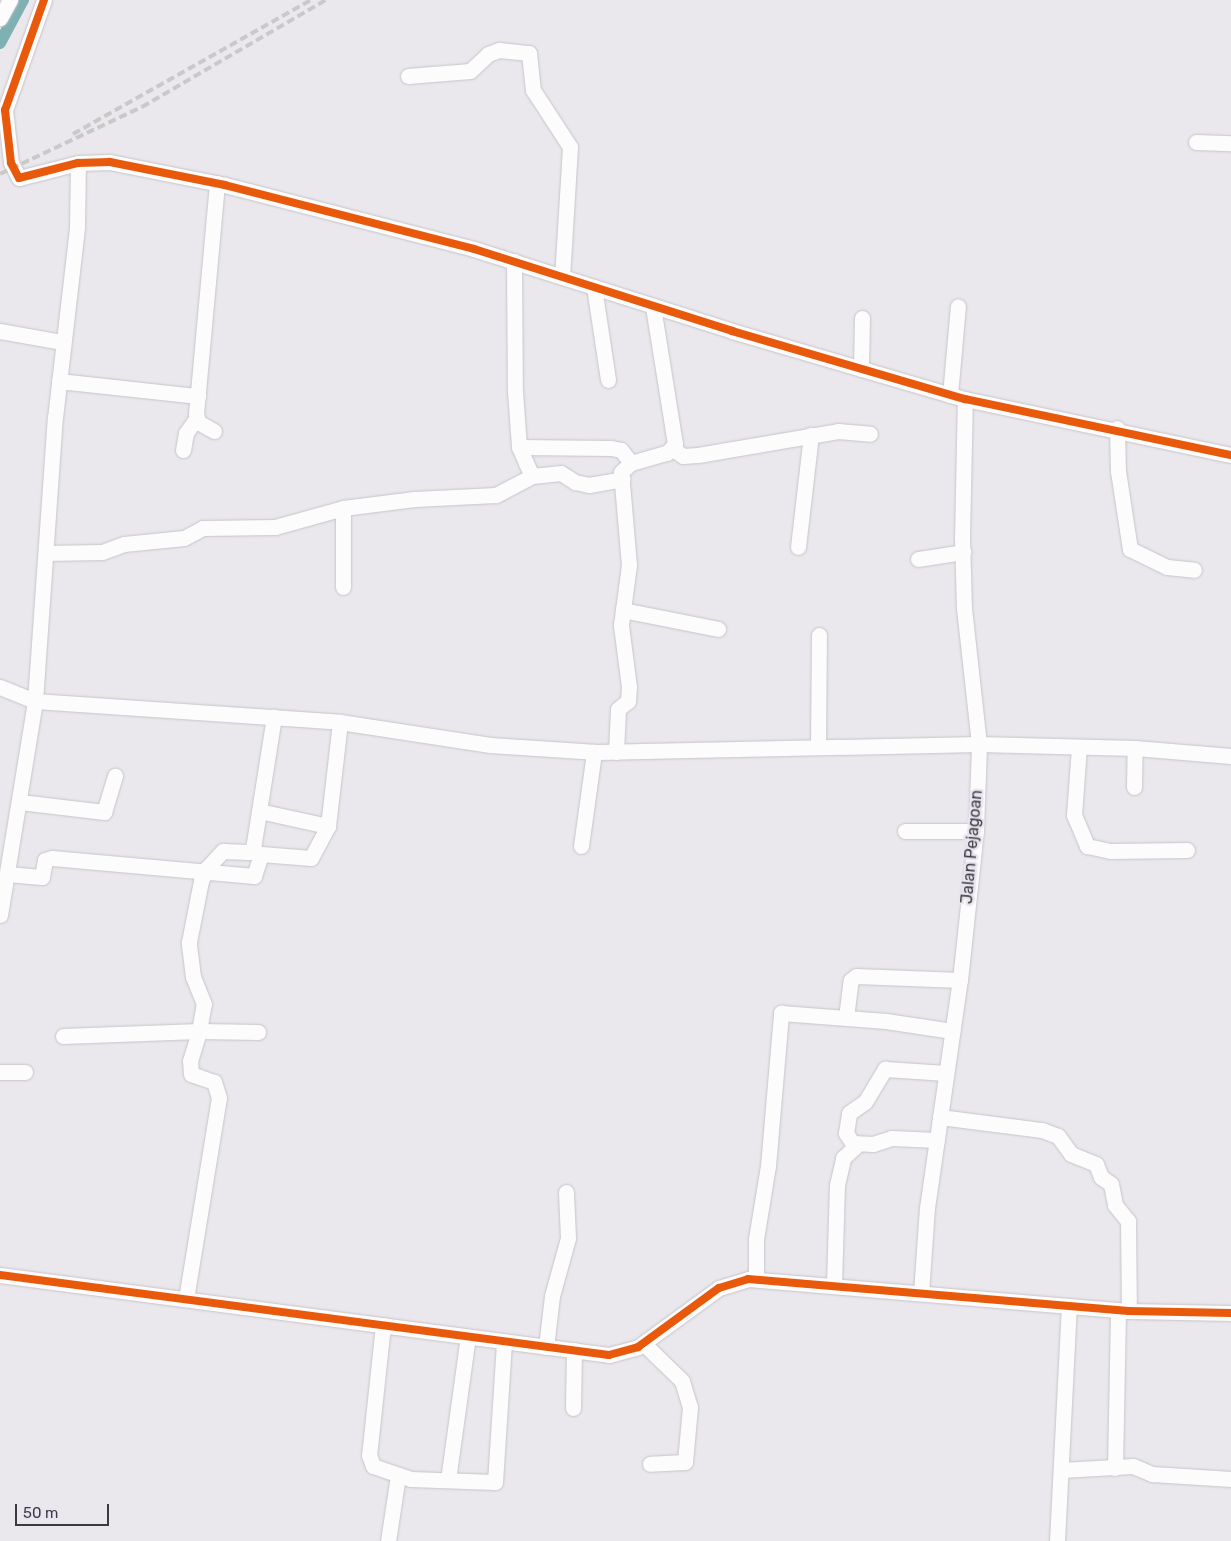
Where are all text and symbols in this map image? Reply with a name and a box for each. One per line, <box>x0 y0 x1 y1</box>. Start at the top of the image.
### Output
street label: Jalan Pejagoan <box>957 789 987 905</box>
scale bar <box>18 1494 111 1526</box>
text: 50 m <box>23 1504 58 1522</box>

